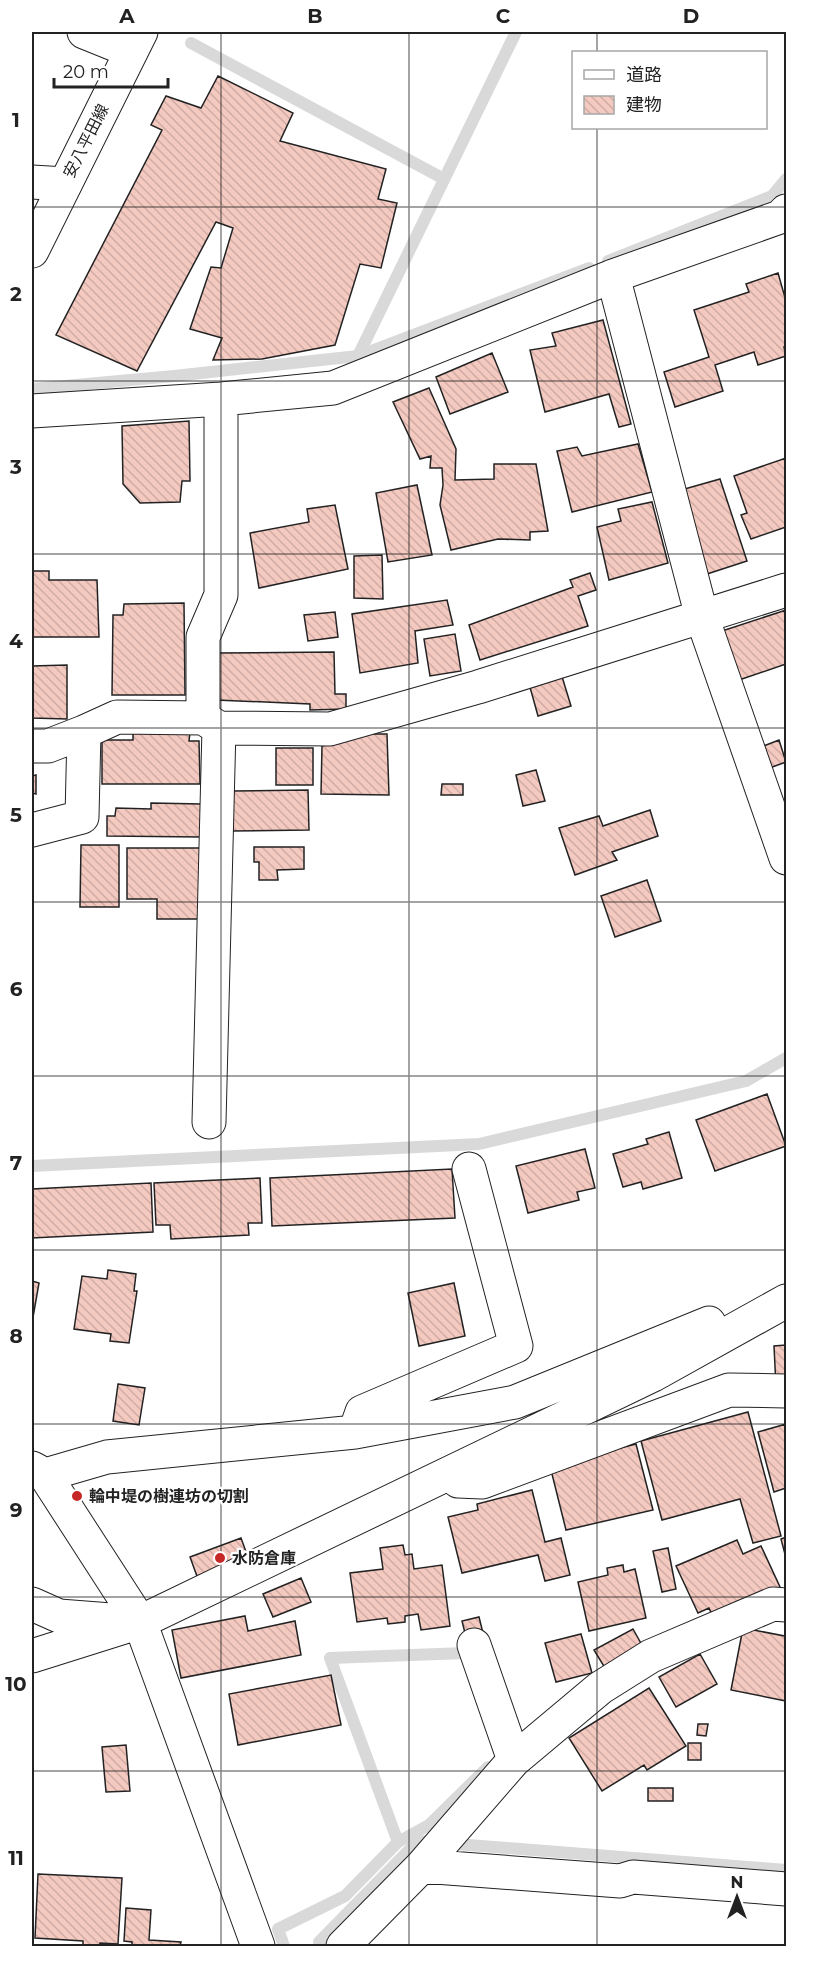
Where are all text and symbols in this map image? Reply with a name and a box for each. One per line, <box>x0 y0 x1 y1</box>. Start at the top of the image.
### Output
text: A <box>118 4 135 28</box>
text: B <box>307 4 323 28</box>
text: C <box>496 4 511 28</box>
text: D <box>683 4 699 28</box>
scale bar <box>54 51 168 89</box>
legend <box>572 51 767 129</box>
text: 20 m <box>63 61 109 83</box>
text: 道路 <box>626 64 662 86</box>
text: 建物 <box>626 94 662 116</box>
street label: 安八平田線 <box>59 101 113 181</box>
text: 1 <box>12 108 20 132</box>
text: 2 <box>10 282 22 306</box>
text: 3 <box>9 455 22 479</box>
text: 4 <box>9 629 23 653</box>
text: 5 <box>10 803 22 827</box>
text: 6 <box>10 977 23 1001</box>
text: 7 <box>10 1151 22 1175</box>
text: 8 <box>9 1324 23 1348</box>
place label: 輪中堤の樹連坊の切割 <box>89 1487 249 1506</box>
marker: 輪中堤の樹連坊の切割 <box>70 1489 84 1503</box>
text: 9 <box>10 1498 22 1522</box>
place label: 水防倉庫 <box>232 1549 296 1568</box>
marker: 水防倉庫 <box>213 1551 227 1565</box>
text: 10 <box>5 1672 27 1696</box>
text: 11 <box>8 1846 24 1870</box>
north arrow <box>707 1867 767 1927</box>
text: N <box>731 1873 743 1892</box>

